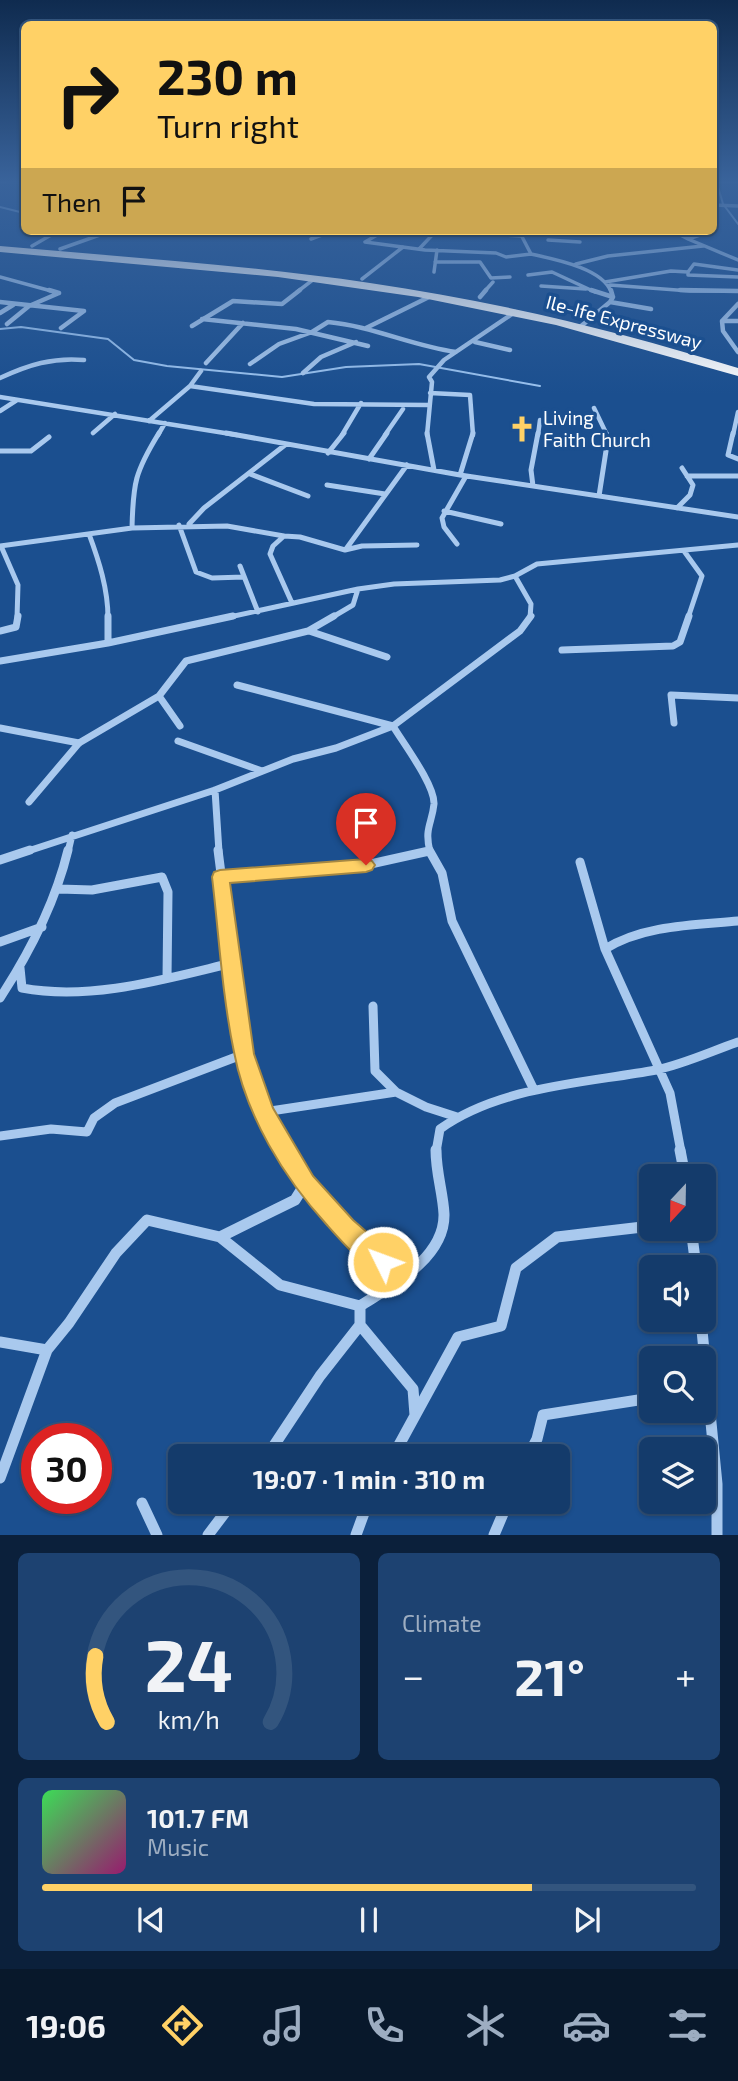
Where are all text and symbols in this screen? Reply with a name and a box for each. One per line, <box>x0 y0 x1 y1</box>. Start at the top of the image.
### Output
text: 230 m <box>157 46 298 105</box>
icon: right <box>42 49 133 140</box>
text: Turn right <box>157 106 299 144</box>
icon: arrive <box>115 182 153 220</box>
text: Then <box>42 186 101 217</box>
street label: Ile-Ife Expressway <box>544 290 705 353</box>
place label: Living Faith Church <box>543 406 651 451</box>
church icon: Living Faith Church <box>507 414 537 444</box>
pin <box>336 793 396 865</box>
icon: arrive <box>347 804 385 842</box>
north arrow <box>639 1164 716 1241</box>
map controls <box>639 1164 716 1514</box>
position arrow <box>346 1225 420 1299</box>
button: sound <box>639 1255 716 1332</box>
button: search <box>639 1346 716 1423</box>
speed limit sign: 30 <box>21 1423 112 1514</box>
button: layers <box>639 1437 716 1514</box>
text: 19:07 · 1 min · 310 m <box>253 1463 485 1494</box>
text: Climate <box>402 1609 482 1637</box>
text: 24 <box>145 1620 233 1708</box>
text: 21° <box>514 1644 585 1706</box>
text: − <box>402 1652 424 1698</box>
text: + <box>675 1652 696 1698</box>
text: km/h <box>158 1704 220 1734</box>
text: 101.7 FM <box>147 1802 249 1833</box>
text: Music <box>147 1833 209 1861</box>
icon: previous <box>132 1901 170 1939</box>
icon: pause <box>350 1901 388 1939</box>
icon: next <box>568 1901 606 1939</box>
icon: directions <box>158 2001 207 2050</box>
icon: music <box>259 2001 308 2050</box>
icon: phone <box>360 2001 409 2050</box>
icon: climate <box>461 2001 510 2050</box>
icon: car <box>562 2001 611 2050</box>
icon: filters <box>663 2001 712 2050</box>
text: 19:06 <box>26 2006 106 2044</box>

